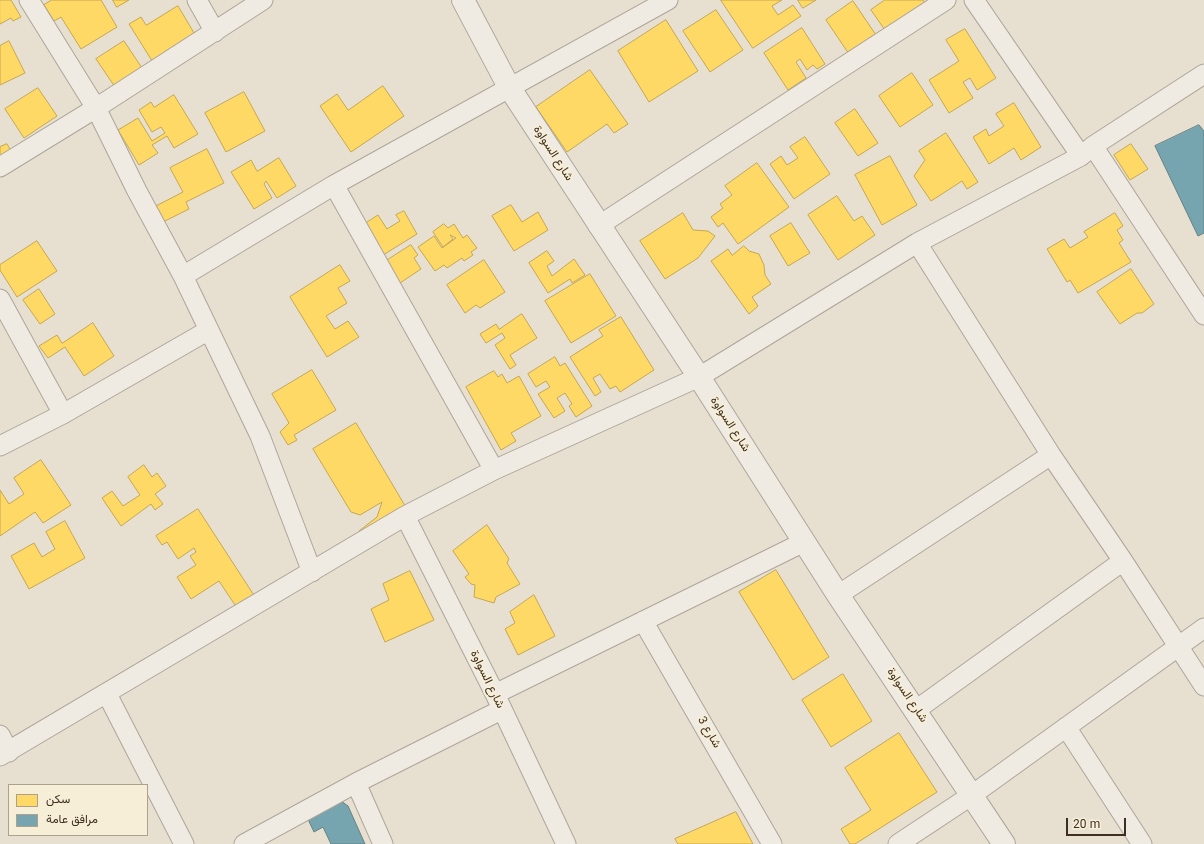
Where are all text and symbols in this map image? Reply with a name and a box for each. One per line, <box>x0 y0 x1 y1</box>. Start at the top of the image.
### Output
street label: شارع السواوة <box>529 124 575 184</box>
street label: شارع السواوة <box>706 395 752 455</box>
street label: شارع السواوة <box>466 649 506 711</box>
street label: شارع السواوة <box>882 666 930 726</box>
street label: شارع 3 <box>693 715 723 751</box>
legend <box>8 784 148 836</box>
text: سكن <box>46 791 70 809</box>
scale bar <box>1068 810 1128 836</box>
text: مرافق عامة <box>46 811 98 829</box>
text: 20 m <box>1073 816 1100 834</box>

